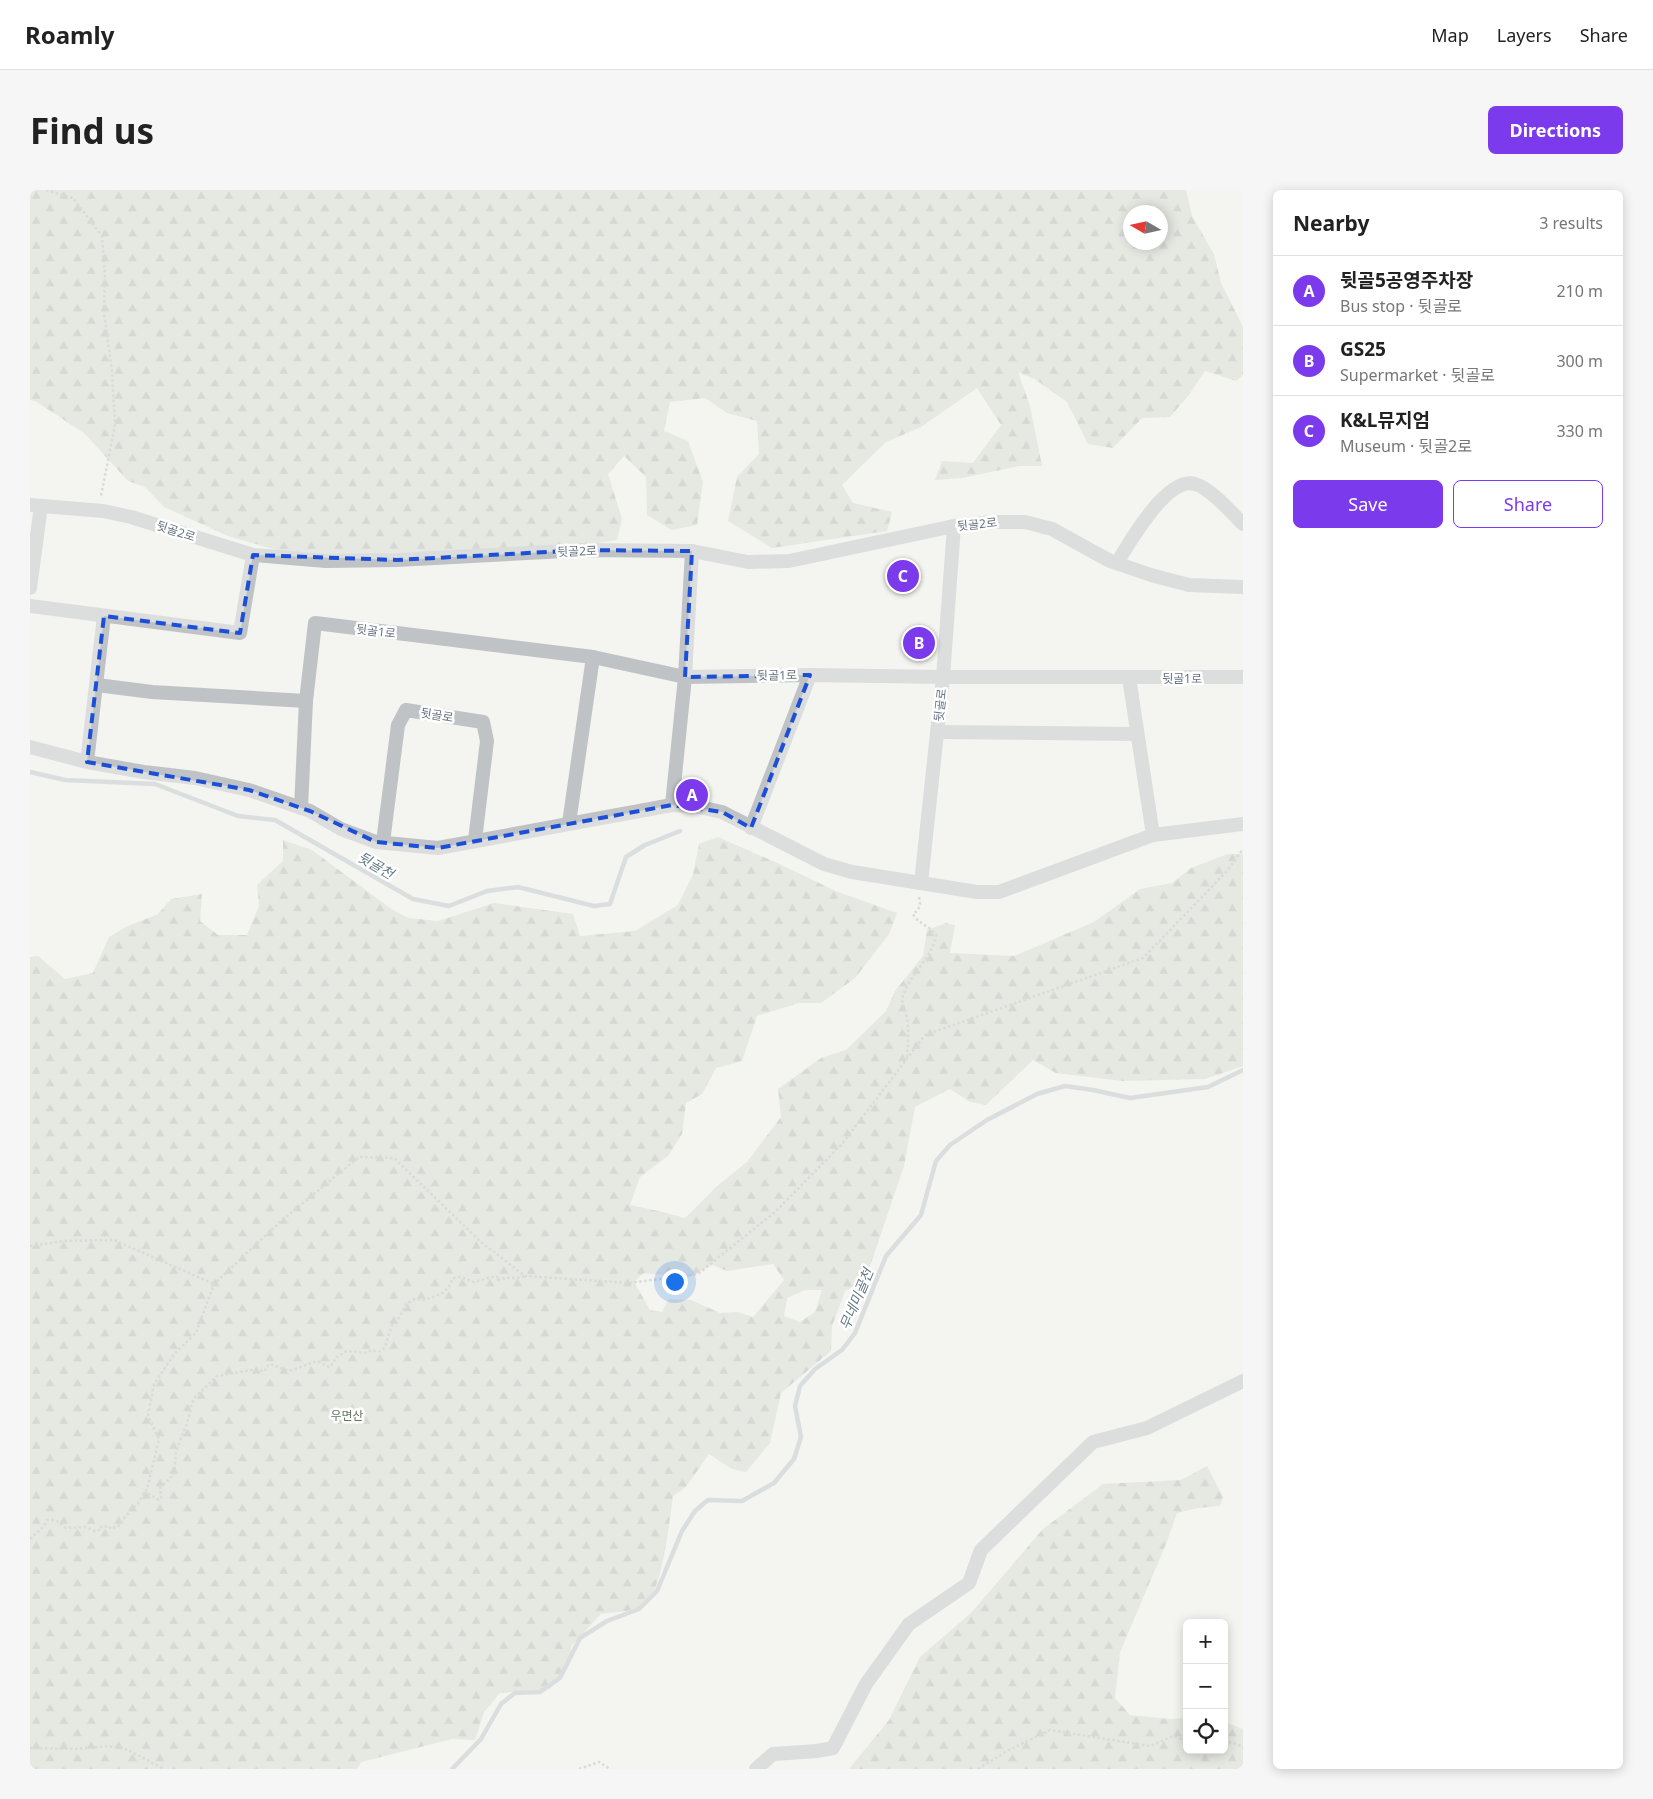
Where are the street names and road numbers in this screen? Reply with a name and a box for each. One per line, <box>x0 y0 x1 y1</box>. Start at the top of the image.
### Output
street label: 뒷골2로 <box>956 513 998 535</box>
street label: 뒷골2로 <box>154 517 198 545</box>
street label: 뒷골2로 <box>557 542 597 560</box>
street label: 뒷골1로 <box>355 620 397 642</box>
street label: 뒷골1로 <box>757 666 797 684</box>
street label: 뒷골1로 <box>1162 670 1202 687</box>
street label: 뒷골로 <box>930 688 950 722</box>
street label: 뒷골로 <box>419 704 455 726</box>

